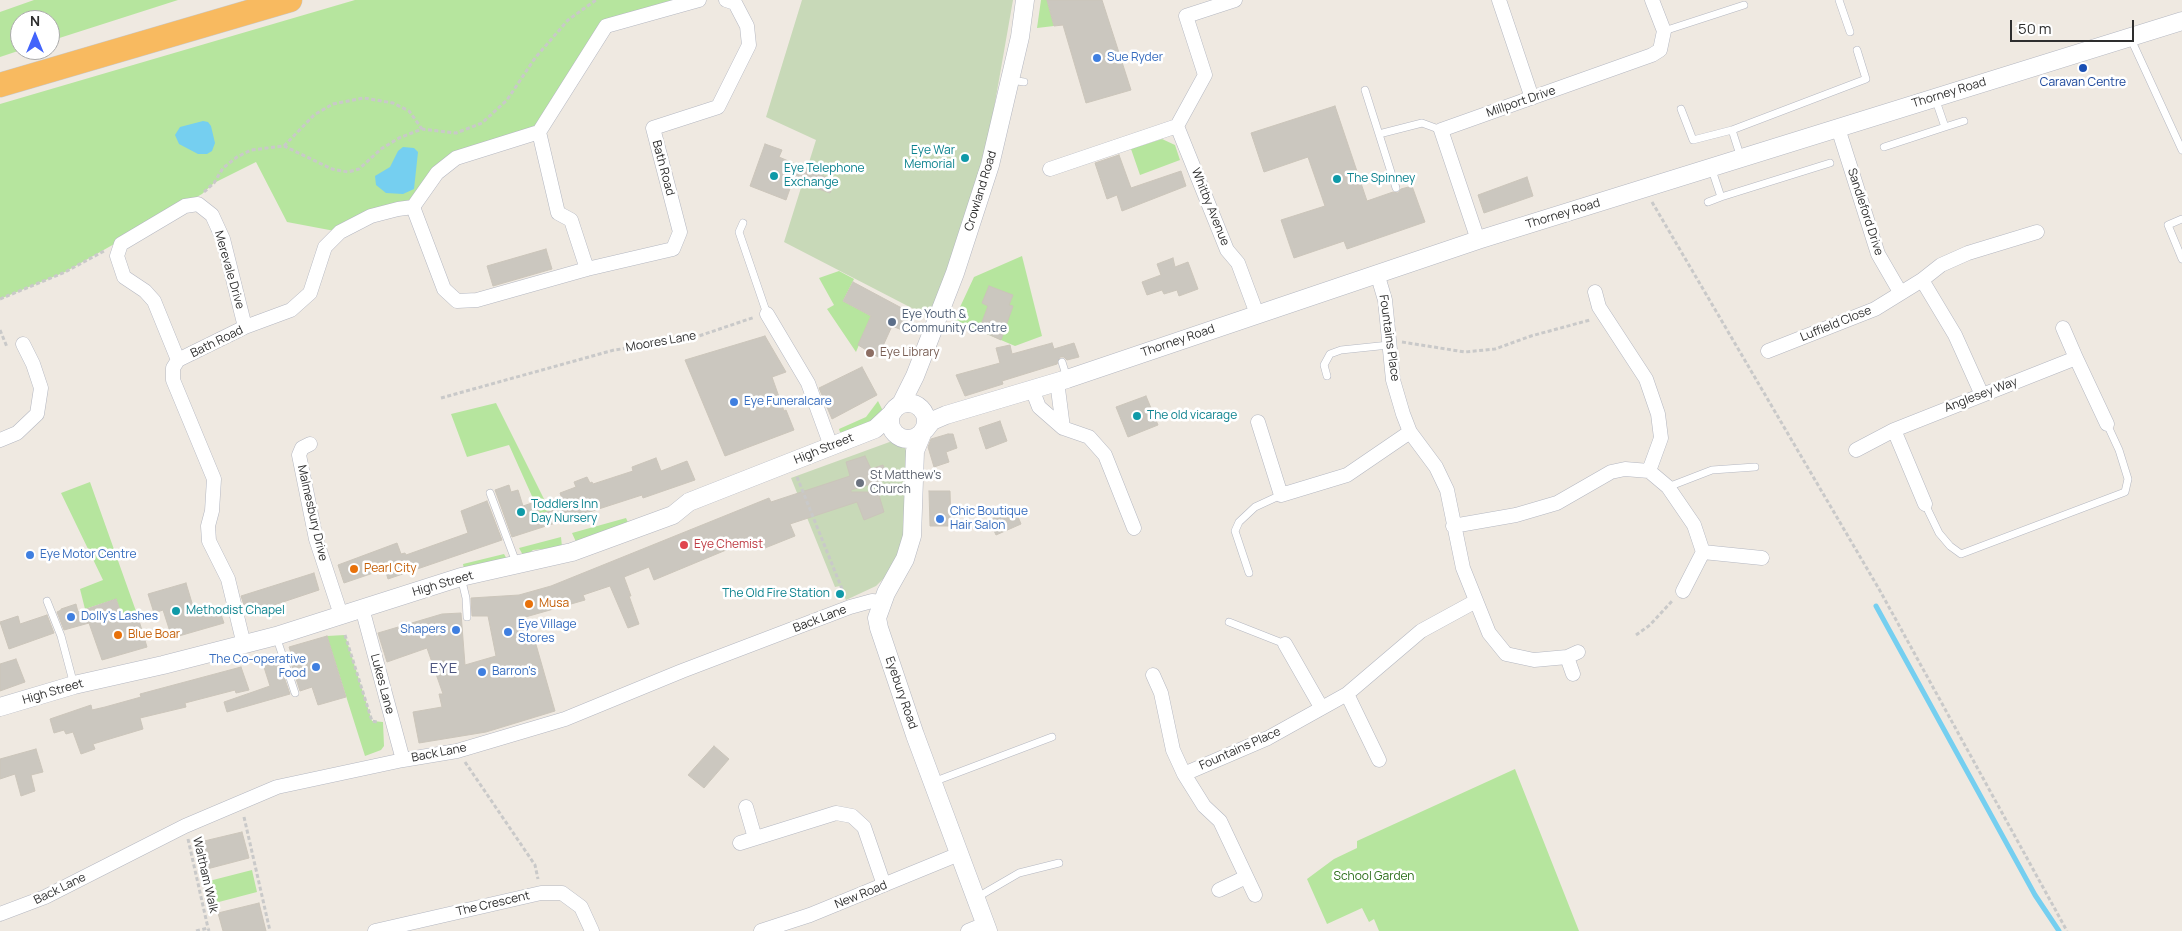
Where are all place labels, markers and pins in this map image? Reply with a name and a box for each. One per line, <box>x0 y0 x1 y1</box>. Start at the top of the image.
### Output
place label: Sue Ryder <box>1107 51 1163 65</box>
marker: Sue Ryder <box>1091 52 1103 64</box>
marker: Caravan Centre <box>2077 62 2089 74</box>
place label: Caravan Centre <box>2040 76 2126 90</box>
place label: Eye War Memorial <box>904 144 955 172</box>
marker: Eye War Memorial <box>959 152 971 164</box>
place label: Eye Telephone Exchange <box>784 162 865 190</box>
marker: Eye Telephone Exchange <box>768 170 780 182</box>
place label: The Spinney <box>1347 172 1415 186</box>
marker: The Spinney <box>1331 173 1343 185</box>
place label: Eye Youth & Community Centre <box>902 308 1007 336</box>
marker: Eye Youth & Community Centre <box>886 316 898 328</box>
place label: Eye Library <box>880 346 940 360</box>
marker: Eye Library <box>864 347 876 359</box>
place label: Eye Funeralcare <box>744 395 832 409</box>
marker: Eye Funeralcare <box>728 396 740 408</box>
place label: The old vicarage <box>1147 409 1237 423</box>
marker: The old vicarage <box>1131 410 1143 422</box>
place label: St Matthew's Church <box>870 469 941 497</box>
marker: St Matthew's Church <box>854 477 866 489</box>
place label: Toddlers Inn Day Nursery <box>531 498 598 526</box>
place label: Chic Boutique Hair Salon <box>950 505 1028 533</box>
marker: Toddlers Inn Day Nursery <box>515 506 527 518</box>
marker: Chic Boutique Hair Salon <box>934 513 946 525</box>
place label: Eye Chemist <box>694 538 763 552</box>
marker: Eye Chemist <box>678 539 690 551</box>
place label: Eye Motor Centre <box>40 548 136 562</box>
marker: Eye Motor Centre <box>24 549 36 561</box>
place label: Pearl City <box>364 562 417 576</box>
marker: Pearl City <box>348 563 360 575</box>
place label: The Old Fire Station <box>722 587 830 601</box>
marker: The Old Fire Station <box>834 588 846 600</box>
place label: Musa <box>539 597 569 611</box>
marker: Musa <box>523 598 535 610</box>
place label: Methodist Chapel <box>186 604 285 618</box>
marker: Methodist Chapel <box>170 605 182 617</box>
place label: Dolly's Lashes <box>81 610 158 624</box>
marker: Dolly's Lashes <box>65 611 77 623</box>
place label: Eye Village Stores <box>518 618 577 646</box>
place label: Shapers <box>400 623 446 637</box>
marker: Shapers <box>450 624 462 636</box>
marker: Eye Village Stores <box>502 626 514 638</box>
place label: Blue Boar <box>128 628 180 642</box>
marker: Blue Boar <box>112 629 124 641</box>
place label: The Co-operative Food <box>209 653 306 681</box>
marker: The Co-operative Food <box>310 661 322 673</box>
place label: Barron's <box>492 665 536 679</box>
marker: Barron's <box>476 666 488 678</box>

